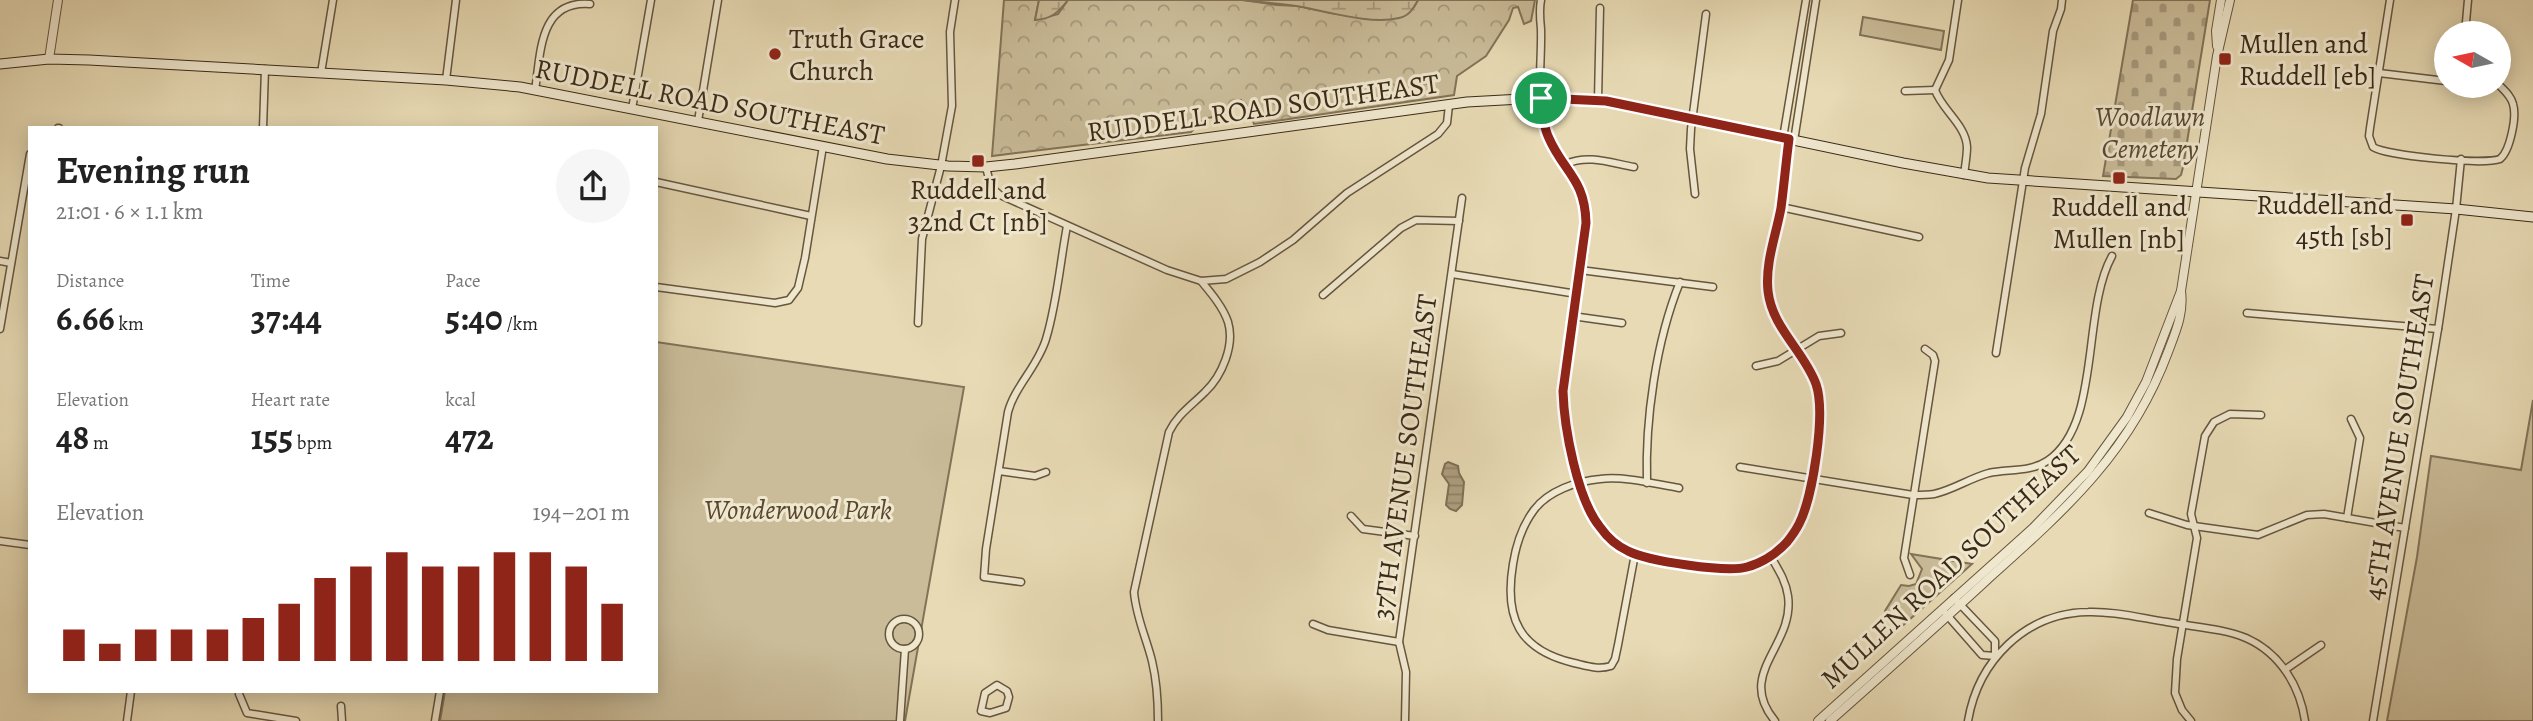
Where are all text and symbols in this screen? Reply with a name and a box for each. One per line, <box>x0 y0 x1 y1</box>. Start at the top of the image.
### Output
place label: Truth Grace Church <box>789 20 925 90</box>
north arrow <box>2434 21 2511 98</box>
map controls <box>2434 21 2511 98</box>
place label: Mullen and Ruddell [eb] <box>2239 25 2376 95</box>
marker: Truth Grace Church <box>767 46 783 62</box>
street label: RUDDELL ROAD SOUTHEAST <box>532 49 888 155</box>
marker: Mullen and Ruddell [eb] <box>2217 51 2233 67</box>
street label: RUDDELL ROAD SOUTHEAST <box>1085 64 1442 152</box>
pin <box>1511 68 1571 128</box>
icon: arrive <box>1522 79 1560 117</box>
park label: Woodlawn Cemetery <box>2095 98 2205 168</box>
text: Evening run <box>56 144 250 196</box>
button: share <box>556 149 630 223</box>
marker: Ruddell and 32nd Ct [nb] <box>970 153 986 169</box>
marker: Ruddell and Mullen [nb] <box>2111 170 2127 186</box>
place label: Ruddell and 32nd Ct [nb] <box>908 171 1048 241</box>
place label: Ruddell and 45th [sb] <box>2256 186 2394 256</box>
place label: Ruddell and Mullen [nb] <box>2051 188 2188 258</box>
text: 21:01 · 6 × 1.1 km <box>56 196 203 227</box>
marker: Ruddell and 45th [sb] <box>2399 212 2415 228</box>
text: Distance <box>56 268 124 294</box>
text: Time <box>251 268 290 294</box>
text: Pace <box>445 268 481 294</box>
street label: 45TH AVENUE SOUTHEAST <box>2354 271 2444 603</box>
street label: 37TH AVENUE SOUTHEAST <box>1363 292 1447 622</box>
text: 6.66 <box>56 294 115 342</box>
text: 37:44 <box>251 294 322 342</box>
text: 5:40 <box>445 294 503 342</box>
text: km <box>115 311 144 337</box>
text: /km <box>503 311 538 337</box>
text: Elevation <box>56 387 129 413</box>
text: Heart rate <box>251 387 330 413</box>
text: kcal <box>445 387 476 413</box>
text: 48 <box>56 413 89 461</box>
text: 155 <box>251 413 293 461</box>
text: 472 <box>445 413 494 461</box>
text: m <box>89 430 109 456</box>
text: bpm <box>293 430 332 456</box>
street label: MULLEN ROAD SOUTHEAST <box>1812 436 2089 697</box>
park label: Wonderwood Park <box>704 491 892 529</box>
text: Elevation <box>56 497 144 528</box>
text: 194–201 m <box>533 497 630 528</box>

